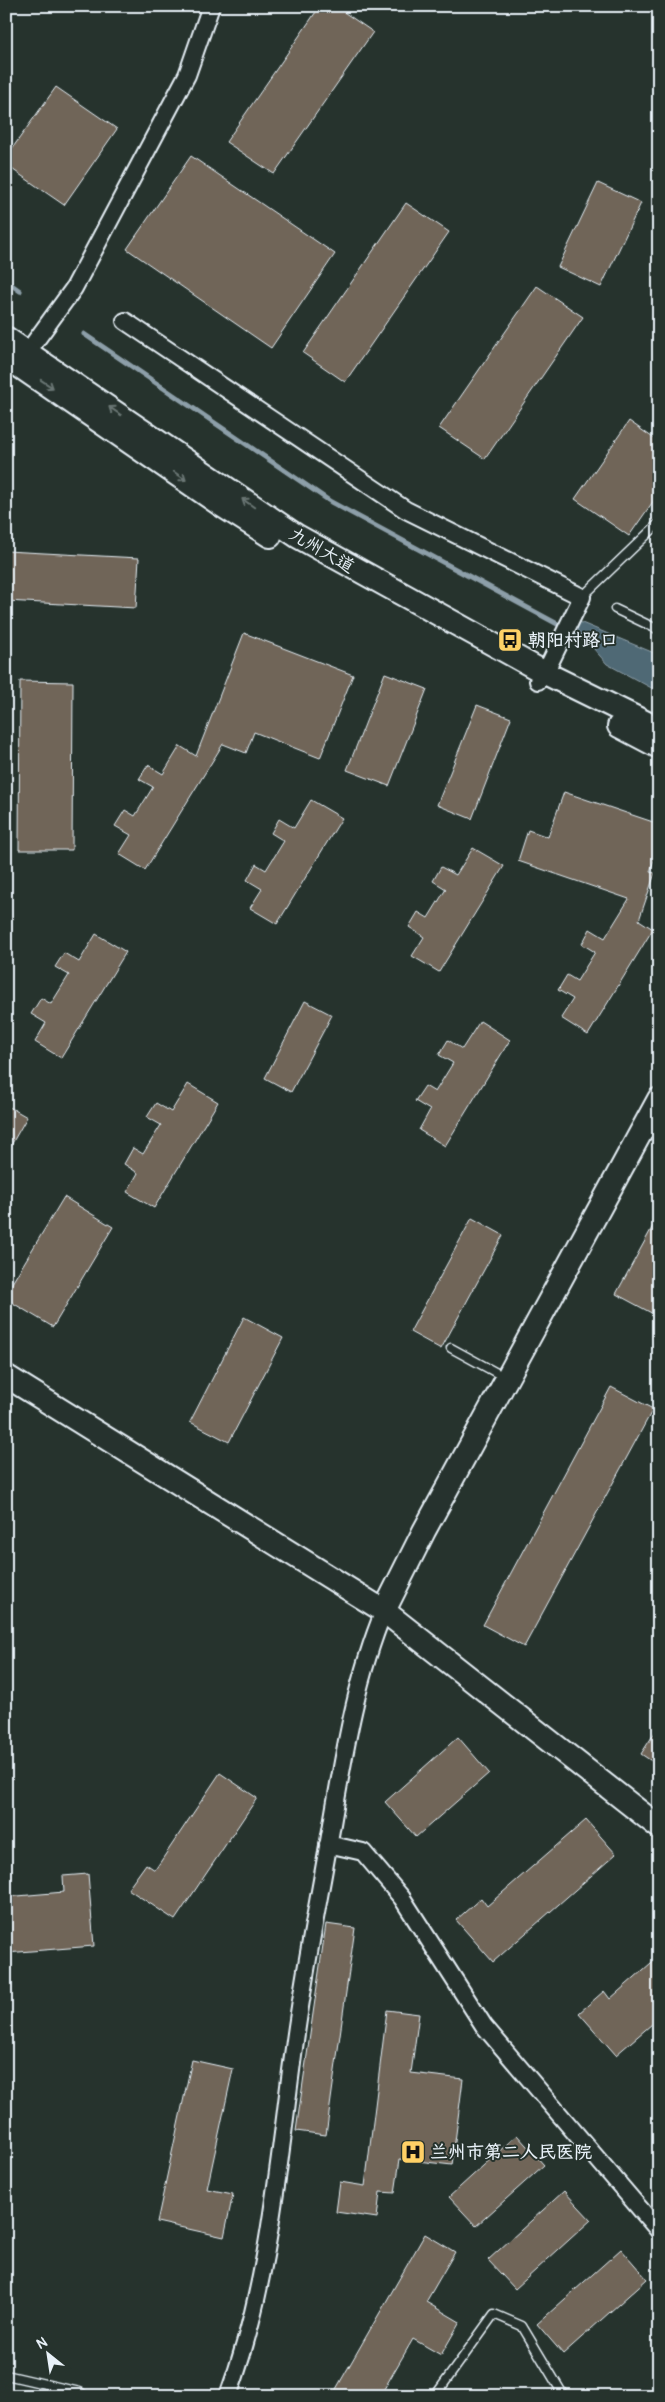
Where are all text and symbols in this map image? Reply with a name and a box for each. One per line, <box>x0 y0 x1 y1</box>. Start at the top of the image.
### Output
one-way arrow <box>40 379 54 389</box>
one-way arrow <box>108 406 122 416</box>
one-way arrow <box>173 471 187 481</box>
one-way arrow <box>242 498 256 508</box>
street label: 九州大道 <box>285 522 359 578</box>
bus stop icon: 朝阳村路口 <box>497 627 523 653</box>
place label: 朝阳村路口 <box>528 629 618 652</box>
hospital icon: 兰州市第二人民医院 <box>400 2139 426 2165</box>
place label: 兰州市第二人民医院 <box>430 2141 592 2164</box>
north arrow <box>22 2330 72 2380</box>
text: N <box>33 2333 50 2353</box>

